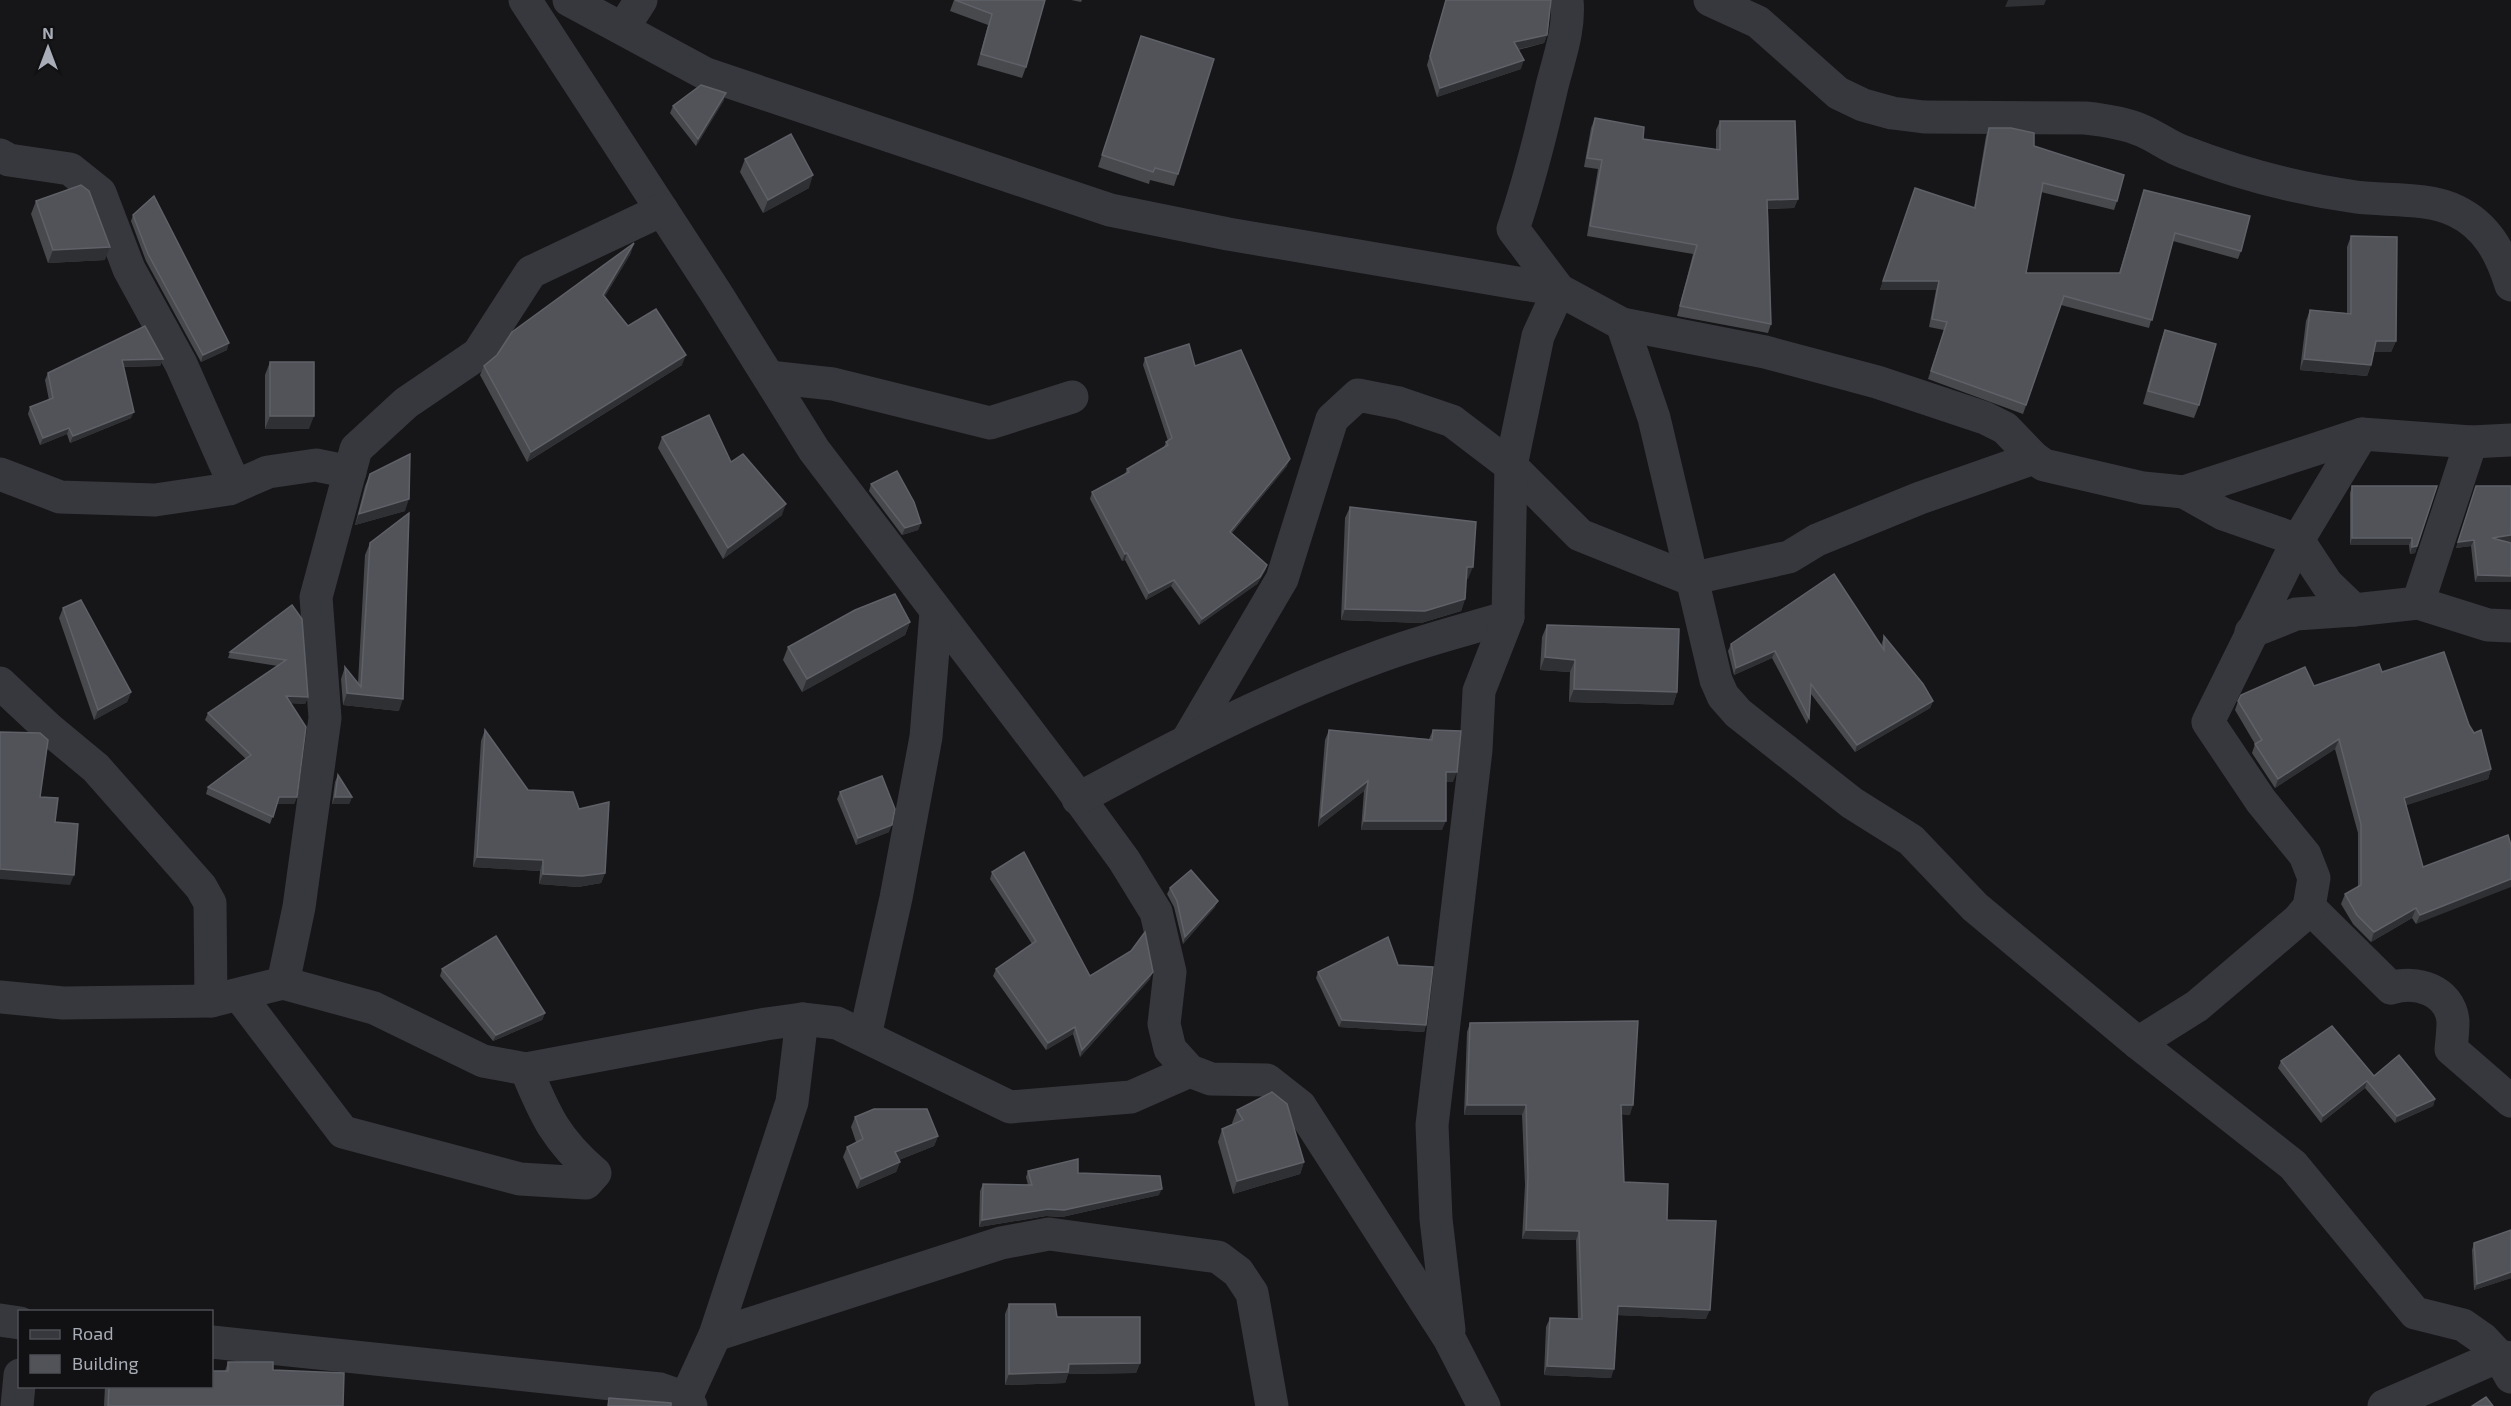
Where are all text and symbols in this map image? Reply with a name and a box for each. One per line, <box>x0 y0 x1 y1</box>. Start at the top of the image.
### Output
north arrow <box>18 18 78 78</box>
text: N <box>42 23 54 42</box>
legend <box>18 1310 213 1388</box>
text: Road <box>72 1322 113 1344</box>
text: Building <box>72 1352 139 1374</box>

